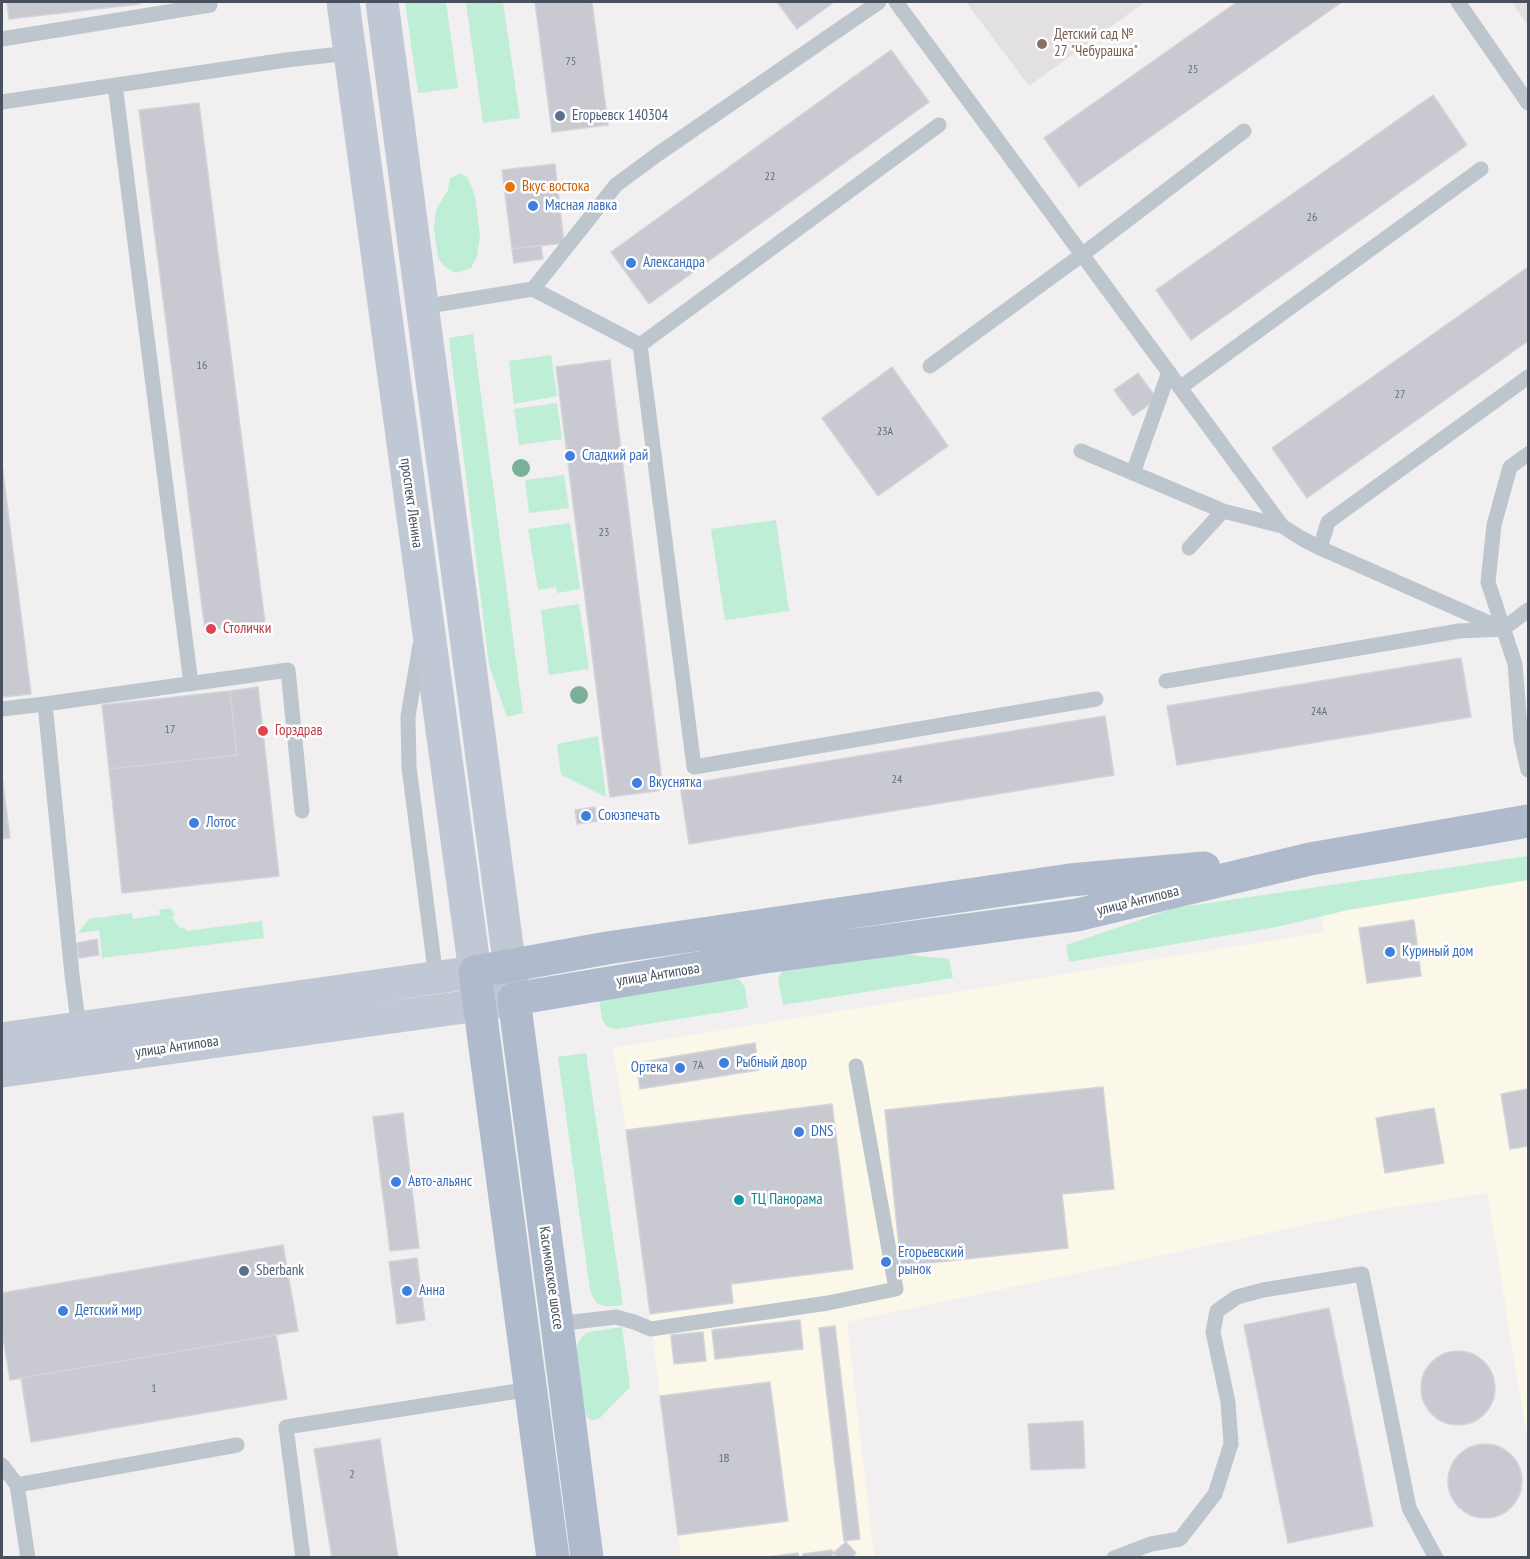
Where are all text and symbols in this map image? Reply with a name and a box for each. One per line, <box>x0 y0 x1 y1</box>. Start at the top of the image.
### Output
place label: Детский сад № 27 "Чебурашка" <box>1054 26 1138 61</box>
marker: Детский сад № 27 "Чебурашка" <box>1035 37 1049 51</box>
house number: 75 <box>566 55 576 69</box>
house number: 25 <box>1188 63 1198 77</box>
place label: Егорьевск 140304 <box>572 107 668 125</box>
marker: Егорьевск 140304 <box>553 109 567 123</box>
house number: 22 <box>765 170 775 184</box>
place label: Вкус востока <box>522 178 590 196</box>
marker: Вкус востока <box>503 180 517 194</box>
place label: Мясная лавка <box>545 197 617 215</box>
marker: Мясная лавка <box>526 199 540 213</box>
house number: 26 <box>1307 211 1317 225</box>
place label: Александра <box>643 254 705 272</box>
marker: Александра <box>624 256 638 270</box>
house number: 16 <box>197 359 207 373</box>
house number: 27 <box>1395 388 1405 402</box>
house number: 23А <box>877 425 893 439</box>
place label: Сладкий рай <box>582 447 648 465</box>
marker: Сладкий рай <box>563 449 577 463</box>
street label: проспект Ленина <box>396 457 426 549</box>
house number: 23 <box>599 526 609 540</box>
place label: Столички <box>223 620 271 638</box>
marker: Столички <box>204 622 218 636</box>
house number: 24А <box>1311 705 1327 719</box>
place label: Горздрав <box>275 722 322 740</box>
house number: 17 <box>165 723 175 737</box>
marker: Горздрав <box>256 724 270 738</box>
house number: 24 <box>892 773 902 787</box>
place label: Вкуснятка <box>649 774 702 792</box>
marker: Вкуснятка <box>630 776 644 790</box>
place label: Союзпечать <box>598 807 660 825</box>
marker: Союзпечать <box>579 809 593 823</box>
place label: Лотос <box>206 814 236 832</box>
marker: Лотос <box>187 816 201 830</box>
street label: улица Антипова <box>1095 882 1181 920</box>
place label: Куриный дом <box>1402 943 1473 961</box>
marker: Куриный дом <box>1383 945 1397 959</box>
street label: улица Антипова <box>615 960 701 990</box>
street label: улица Антипова <box>134 1032 220 1062</box>
place label: Рыбный двор <box>736 1054 807 1072</box>
marker: Рыбный двор <box>717 1056 731 1070</box>
place label: Ортека <box>631 1059 668 1077</box>
house number: 7А <box>692 1059 704 1073</box>
marker: Ортека <box>673 1061 687 1075</box>
place label: DNS <box>811 1123 833 1141</box>
marker: DNS <box>792 1125 806 1139</box>
place label: Авто-альянс <box>408 1173 472 1191</box>
marker: Авто-альянс <box>389 1175 403 1189</box>
place label: ТЦ Панорама <box>751 1191 822 1209</box>
marker: ТЦ Панорама <box>732 1193 746 1207</box>
street label: Касимовское шоссе <box>535 1225 567 1331</box>
place label: Егорьевский рынок <box>898 1244 964 1279</box>
marker: Егорьевский рынок <box>879 1255 893 1269</box>
place label: Sberbank <box>256 1262 304 1280</box>
marker: Sberbank <box>237 1264 251 1278</box>
place label: Анна <box>419 1282 445 1300</box>
marker: Анна <box>400 1284 414 1298</box>
place label: Детский мир <box>75 1302 142 1320</box>
marker: Детский мир <box>56 1304 70 1318</box>
house number: 1 <box>151 1382 157 1396</box>
house number: 1В <box>718 1452 730 1466</box>
house number: 2 <box>349 1468 355 1482</box>

